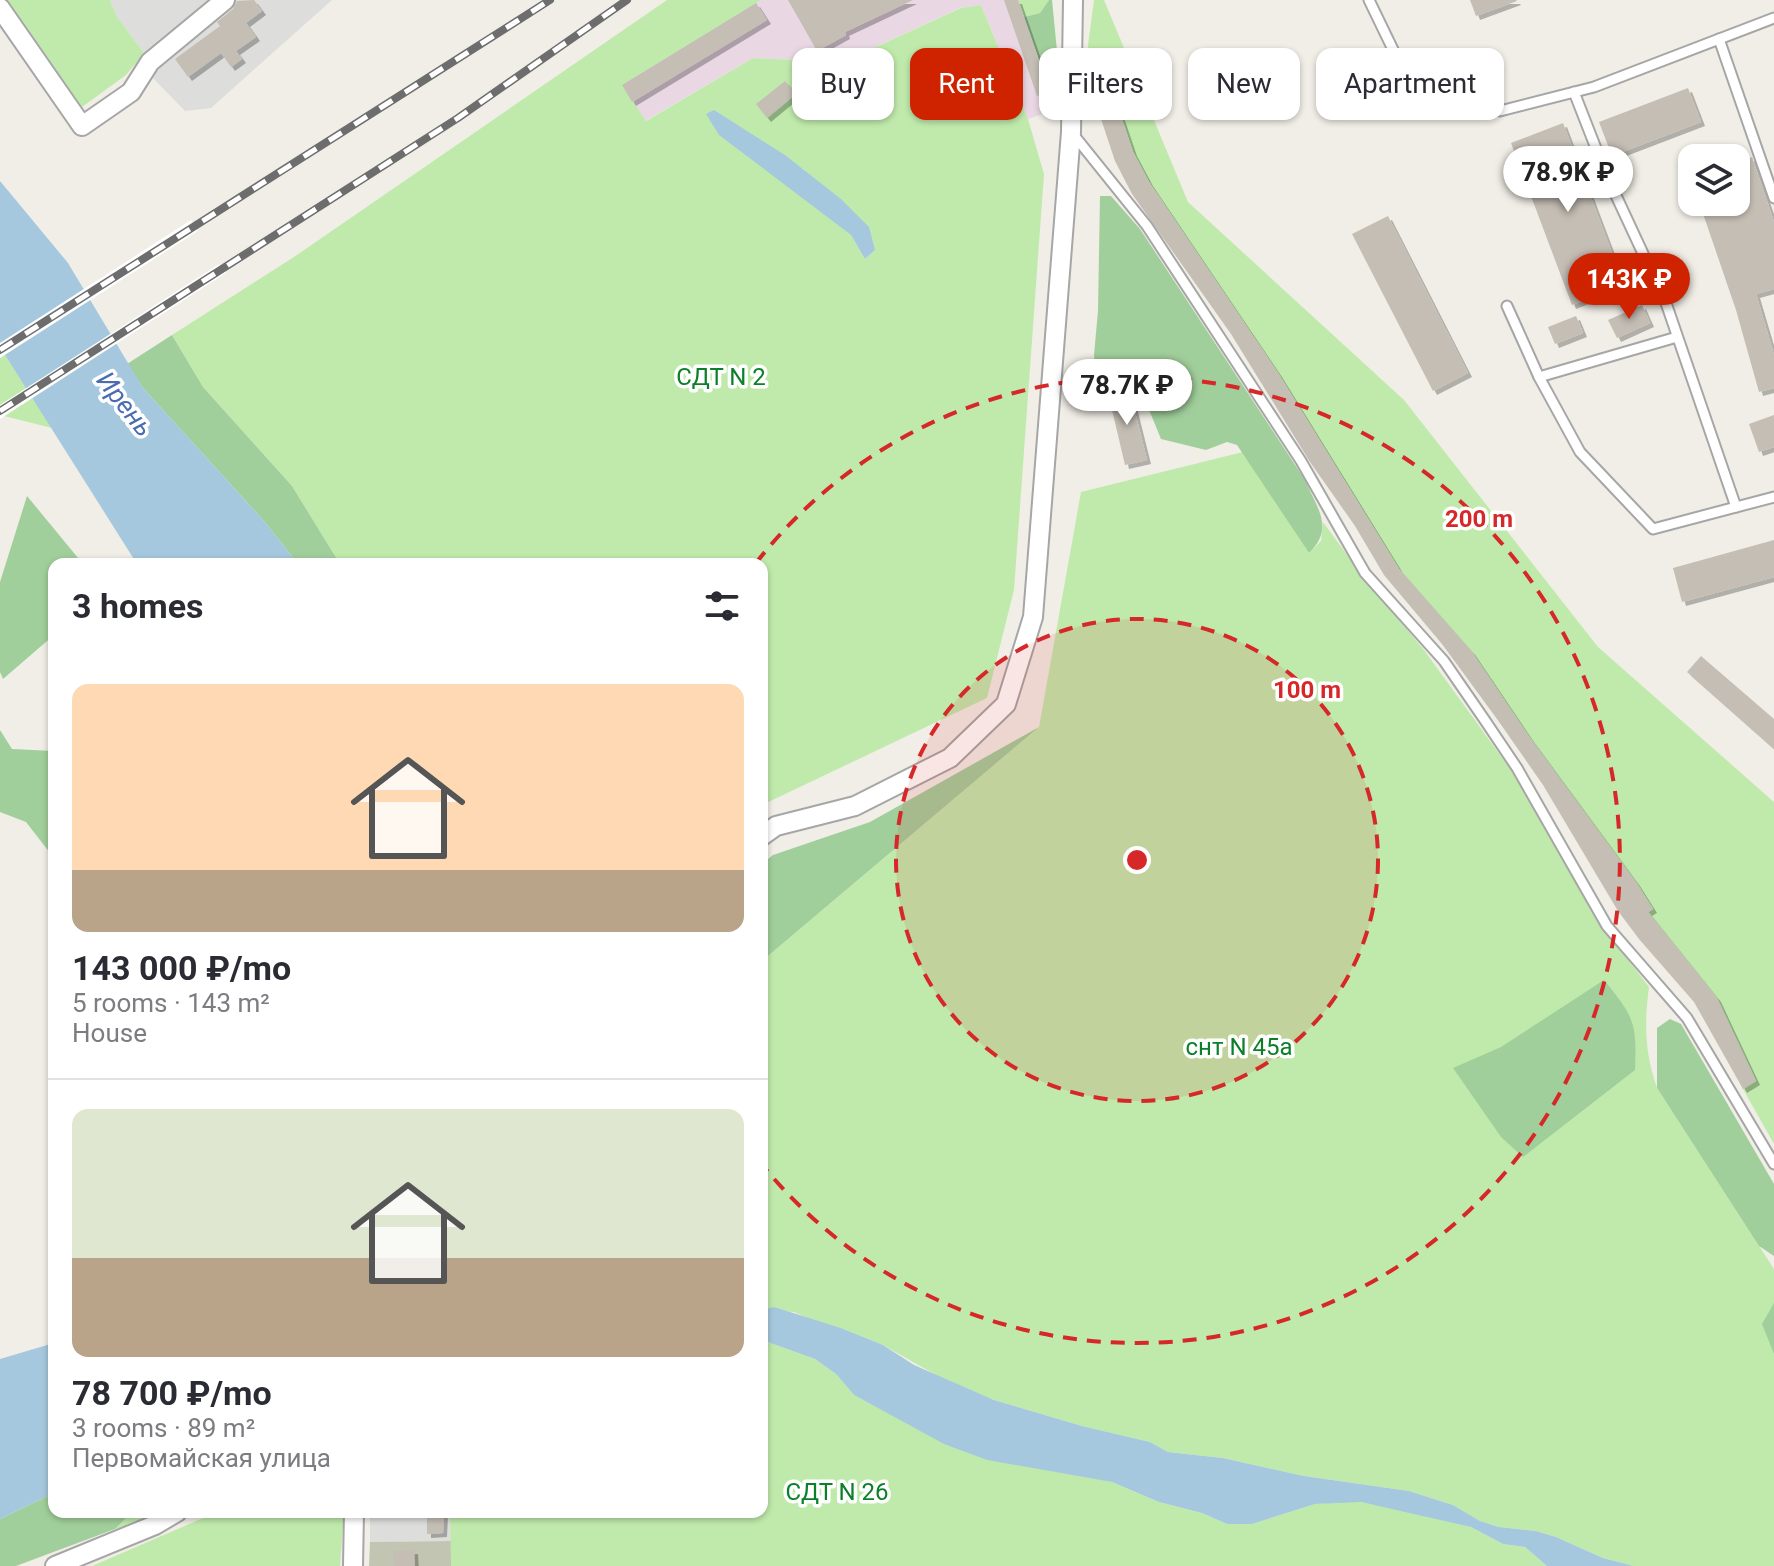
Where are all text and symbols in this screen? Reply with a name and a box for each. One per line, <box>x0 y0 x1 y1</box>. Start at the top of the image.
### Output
chip: Buy <box>792 48 894 120</box>
chip: Rent <box>910 48 1023 120</box>
chip: Filters <box>1039 48 1172 120</box>
chip: New <box>1188 48 1300 120</box>
chip: Apartment <box>1316 48 1504 120</box>
map controls <box>1678 144 1750 216</box>
button: layers <box>1678 144 1750 216</box>
pin: 78.9K ₽ <box>1494 146 1642 214</box>
text: 78.9K ₽ <box>1521 157 1615 187</box>
pin: 143K ₽ <box>1564 253 1694 321</box>
text: 143K ₽ <box>1586 264 1672 294</box>
pin: 78.7K ₽ <box>1053 359 1201 427</box>
park label: СДТ N 2 <box>676 363 766 391</box>
water label: Ирень <box>90 366 160 442</box>
text: 78.7K ₽ <box>1080 370 1174 400</box>
text: 200 m <box>1445 505 1513 533</box>
icon: filters <box>700 584 744 628</box>
text: 3 homes <box>72 586 203 626</box>
text: 100 m <box>1273 676 1341 704</box>
icon: home <box>336 736 480 880</box>
centre of rings <box>1123 846 1151 874</box>
text: 143 000 ₽/mo <box>72 948 291 988</box>
text: 5 rooms · 143 m² <box>72 988 270 1018</box>
text: House <box>72 1018 147 1048</box>
park label: снт N 45а <box>1185 1033 1293 1061</box>
icon: home <box>336 1161 480 1305</box>
text: 78 700 ₽/mo <box>72 1373 272 1413</box>
text: 3 rooms · 89 m² <box>72 1413 255 1443</box>
text: Первомайская улица <box>72 1443 331 1473</box>
park label: СДТ N 26 <box>785 1478 889 1506</box>

